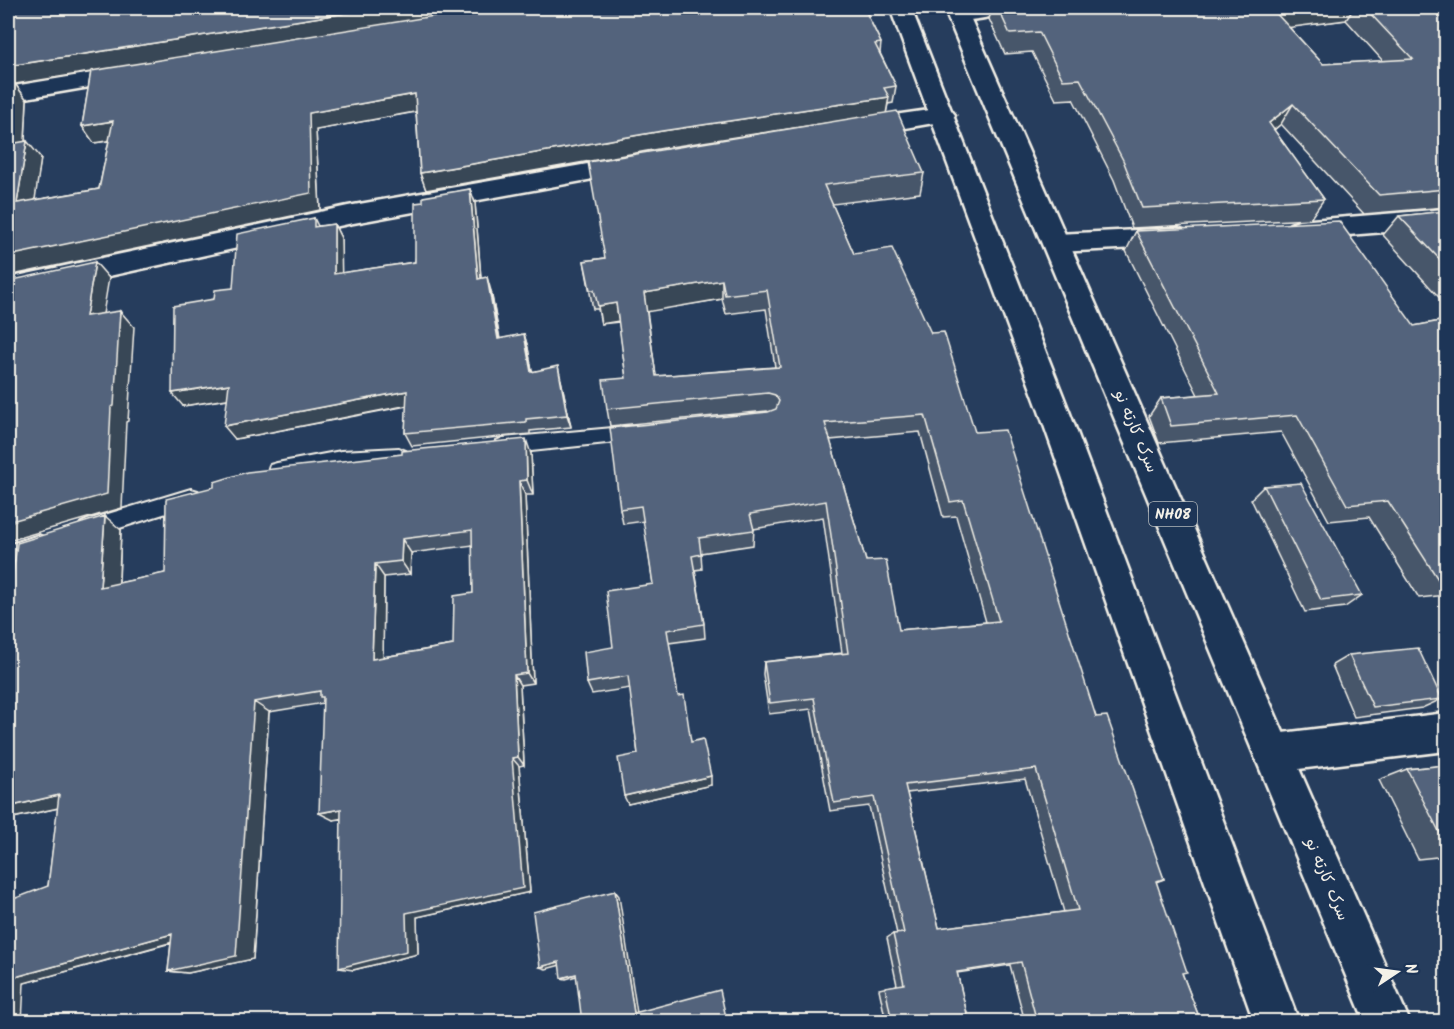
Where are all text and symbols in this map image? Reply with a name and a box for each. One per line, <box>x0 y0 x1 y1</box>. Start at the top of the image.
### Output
street label: سرک کارته نو <box>1106 385 1164 477</box>
road number: NH08 <box>1149 502 1197 526</box>
street label: سرک کارته نو <box>1297 833 1355 925</box>
north arrow <box>1367 942 1427 1002</box>
text: N <box>1397 961 1423 977</box>

